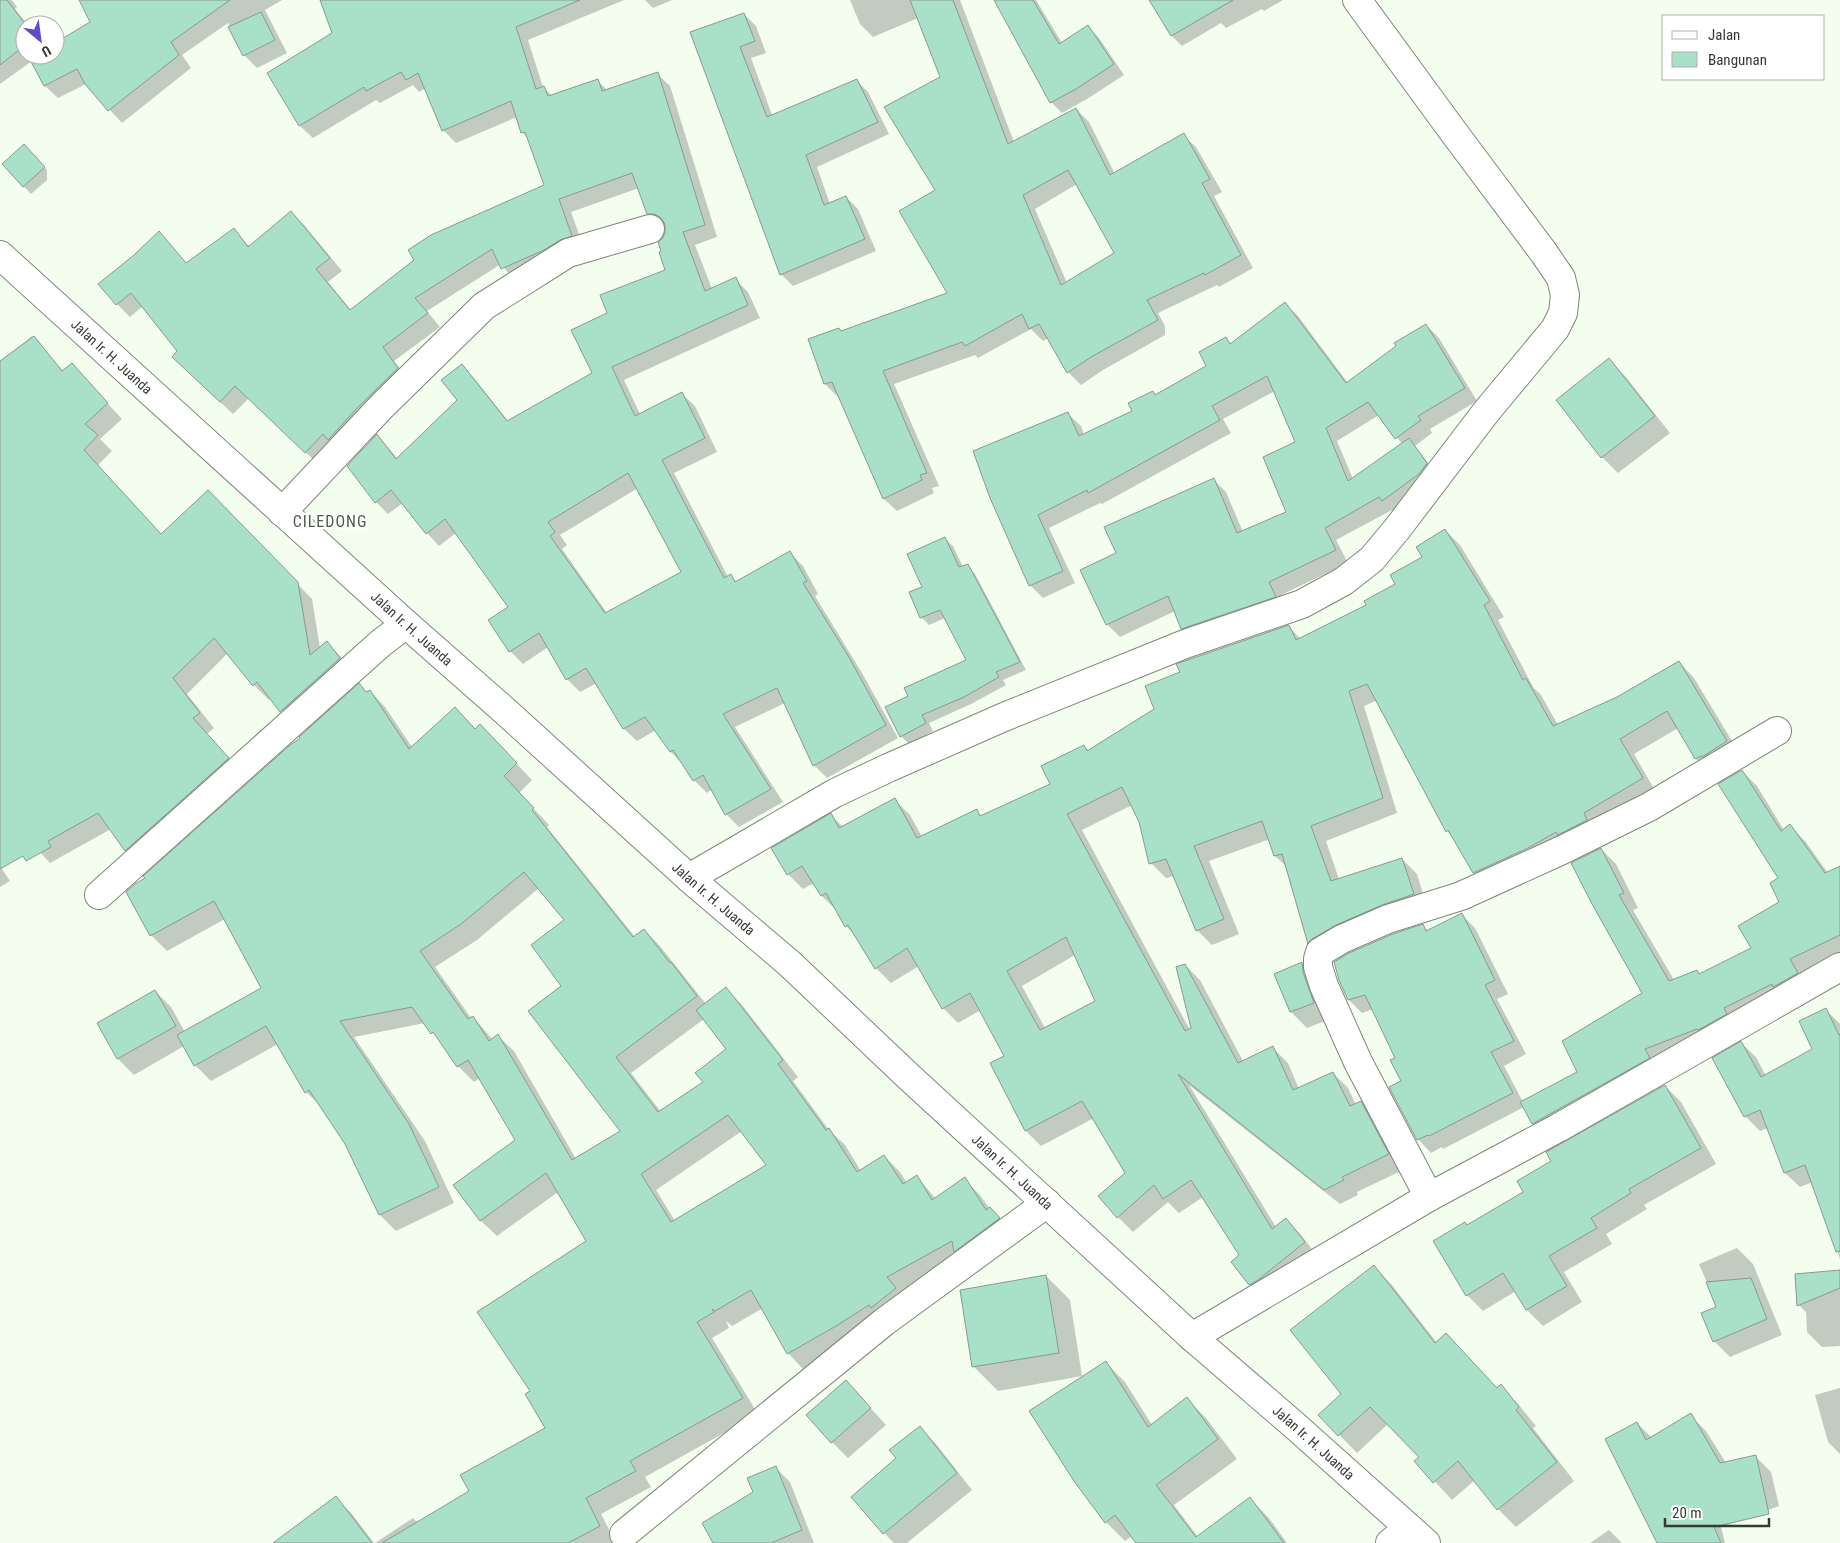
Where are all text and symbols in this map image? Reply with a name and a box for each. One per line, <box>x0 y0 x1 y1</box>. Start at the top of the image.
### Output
north arrow <box>15 15 65 65</box>
legend <box>1662 15 1825 80</box>
text: Jalan <box>1708 26 1740 44</box>
text: U <box>39 42 54 60</box>
text: Bangunan <box>1708 51 1767 69</box>
street label: Jalan Ir. H. Juanda <box>68 316 155 397</box>
district label: CILEDONG <box>293 512 367 531</box>
street label: Jalan Ir. H. Juanda <box>368 588 456 669</box>
street label: Jalan Ir. H. Juanda <box>669 859 758 938</box>
street label: Jalan Ir. H. Juanda <box>969 1131 1056 1213</box>
street label: Jalan Ir. H. Juanda <box>1270 1402 1358 1483</box>
scale bar <box>1665 1496 1769 1528</box>
text: 20 m <box>1672 1504 1702 1522</box>

